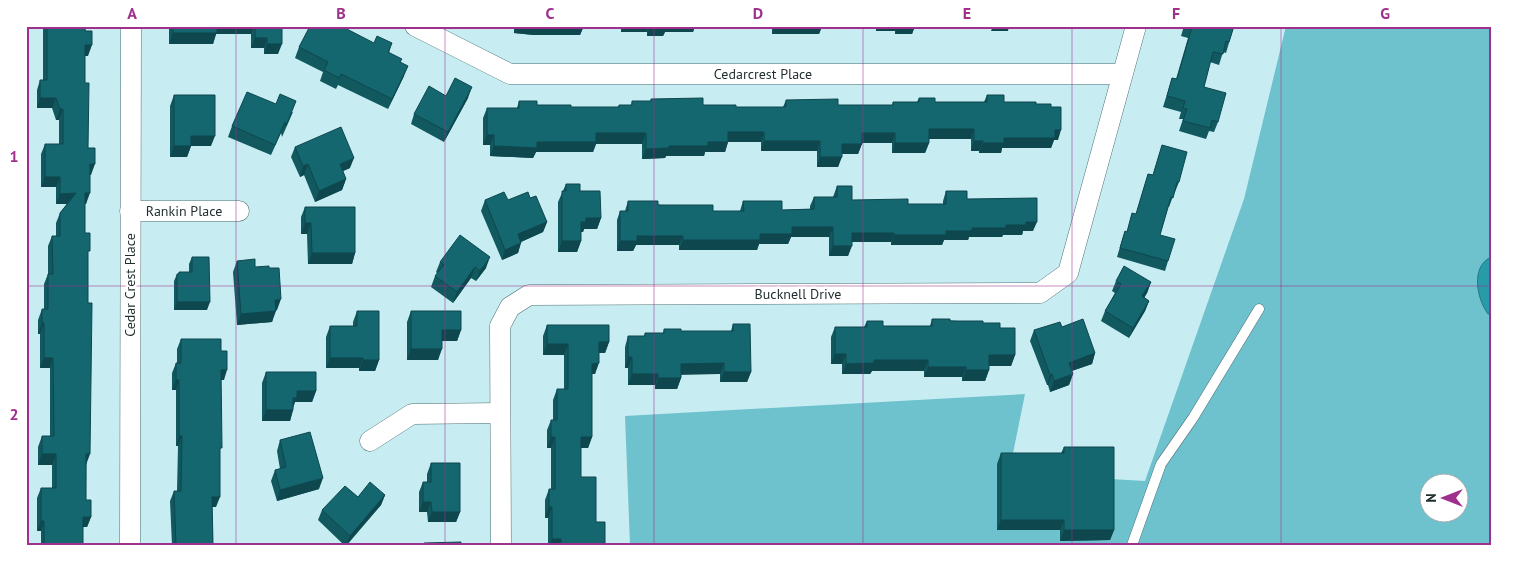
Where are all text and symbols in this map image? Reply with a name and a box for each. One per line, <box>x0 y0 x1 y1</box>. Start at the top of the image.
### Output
text: A <box>127 3 137 23</box>
text: B <box>336 3 346 23</box>
text: C <box>546 3 555 23</box>
text: D <box>753 3 763 23</box>
text: E <box>963 3 971 23</box>
text: F <box>1172 3 1180 23</box>
text: G <box>1380 3 1390 23</box>
street label: Cedarcrest Place <box>714 65 812 83</box>
text: 1 <box>9 146 19 166</box>
street label: Rankin Place <box>146 202 222 220</box>
street label: Cedar Crest Place <box>121 233 139 337</box>
street label: Bucknell Drive <box>755 285 841 303</box>
text: 2 <box>9 404 19 424</box>
north arrow <box>1420 474 1470 524</box>
text: N <box>1422 493 1440 503</box>

